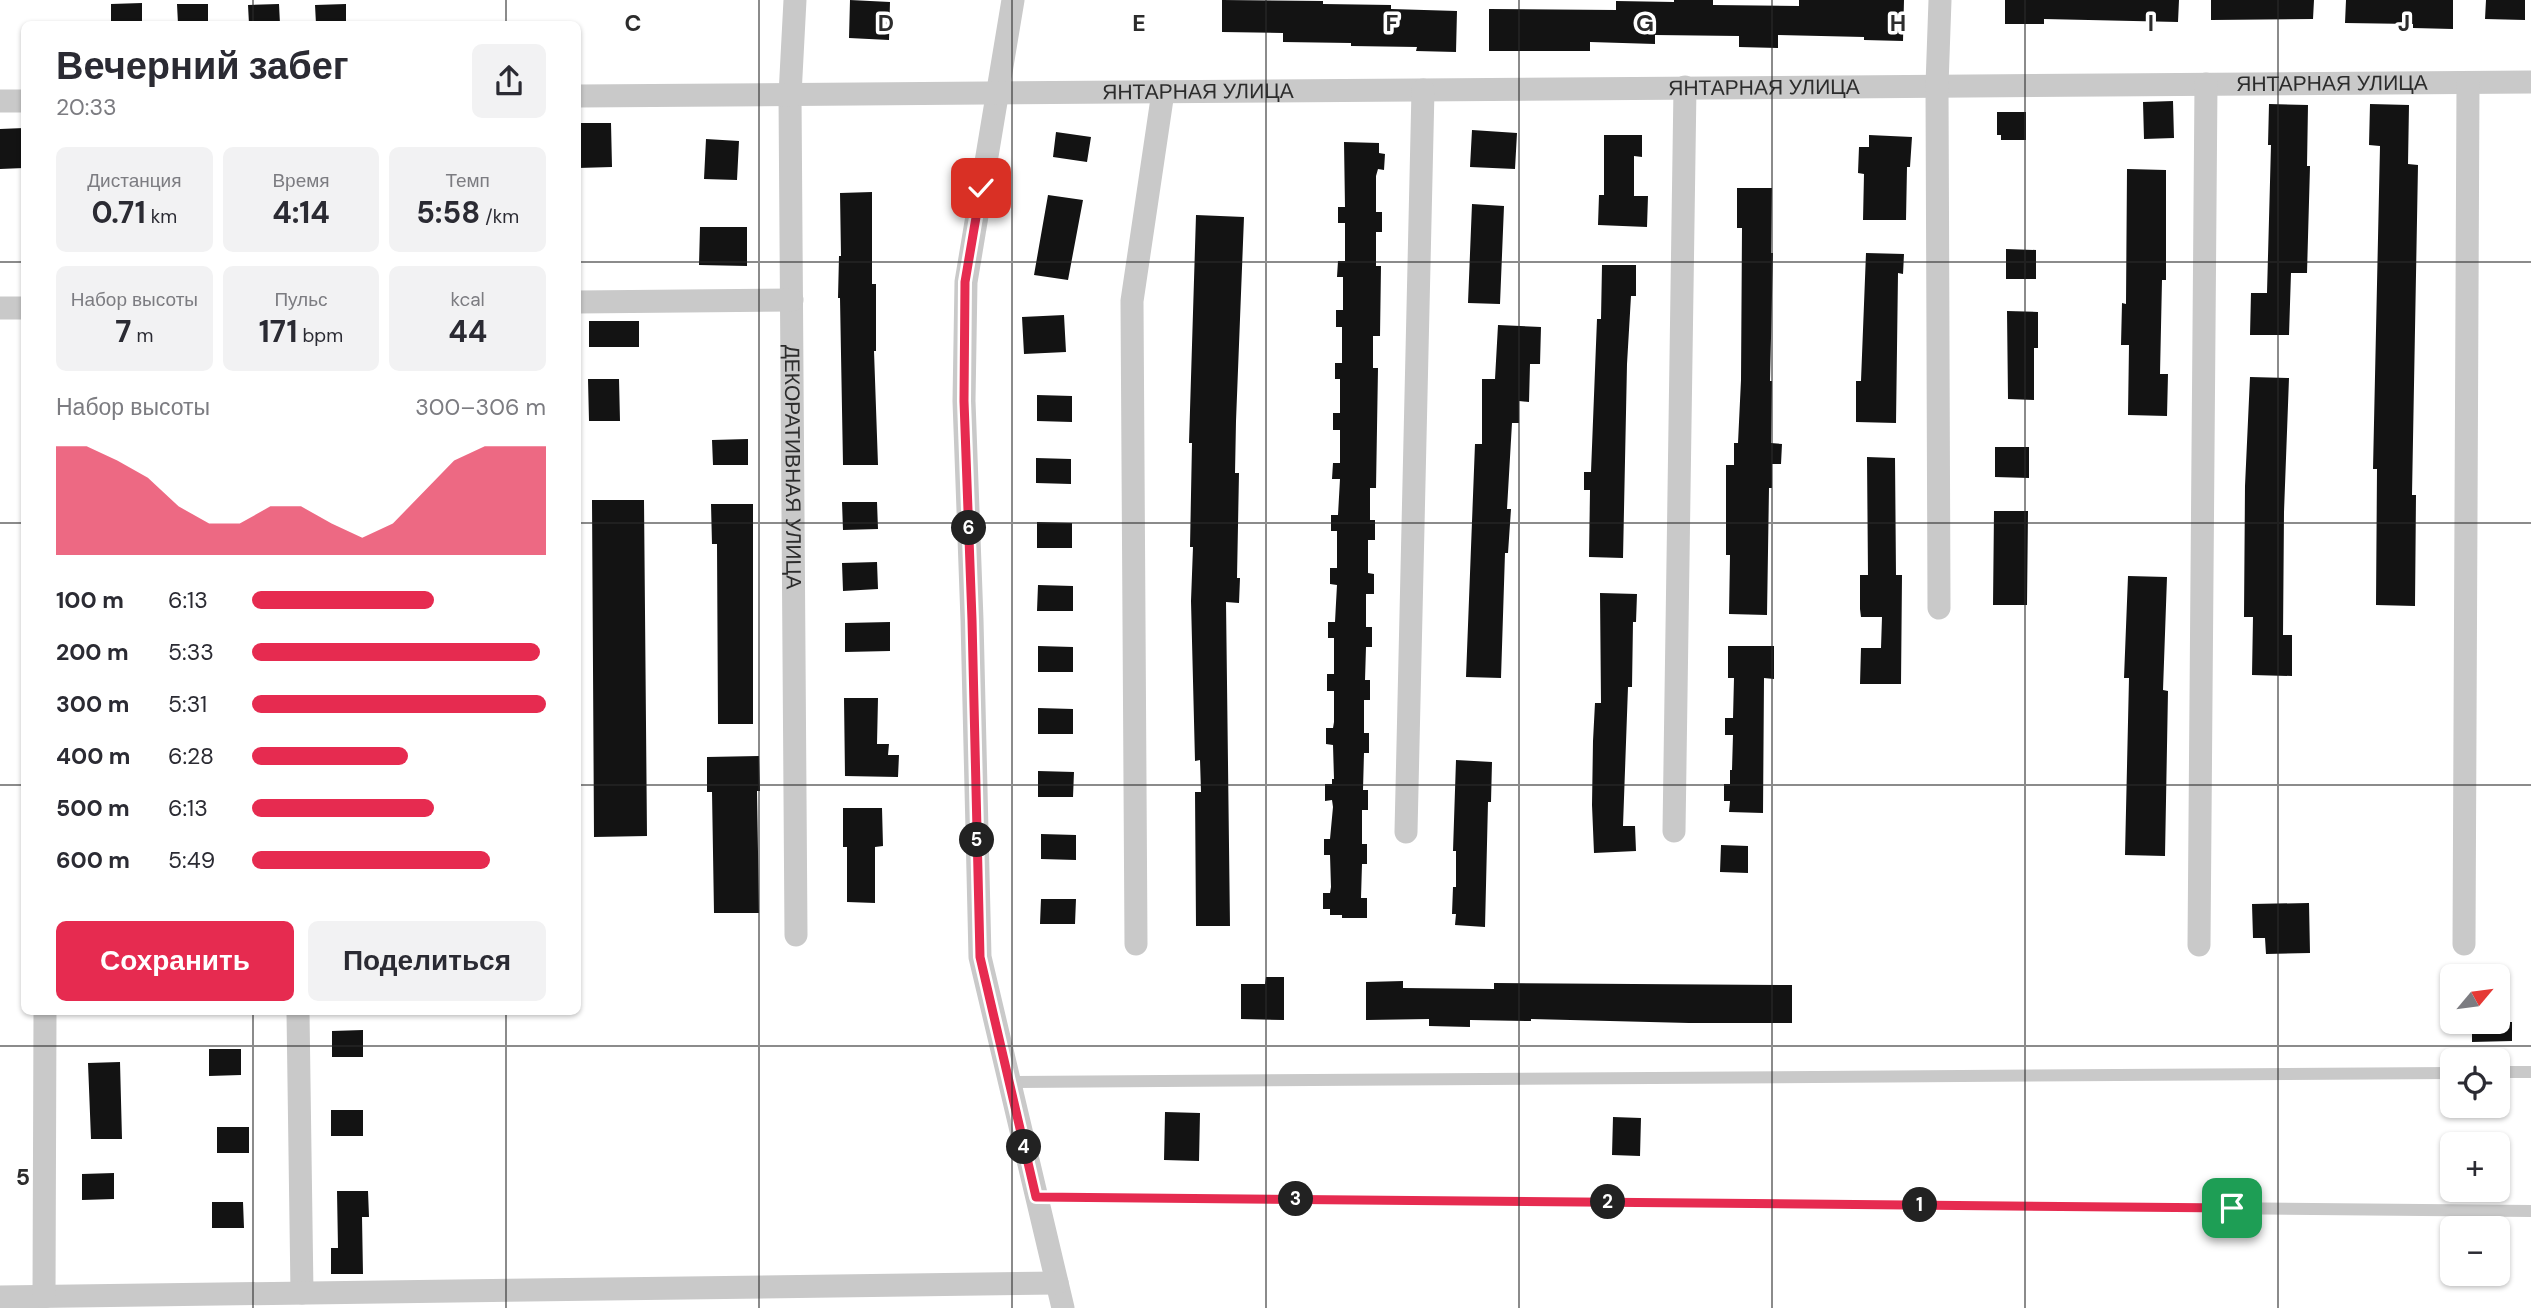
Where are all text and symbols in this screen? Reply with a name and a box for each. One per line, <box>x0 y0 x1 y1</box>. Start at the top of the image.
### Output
text: C <box>625 8 641 38</box>
text: D <box>878 8 894 38</box>
text: E <box>1132 8 1146 38</box>
text: F <box>1386 8 1399 38</box>
text: G <box>1636 8 1654 38</box>
text: H <box>1890 8 1906 38</box>
text: I <box>2148 8 2154 38</box>
text: J <box>2398 8 2410 38</box>
text: Вечерний забег <box>56 41 349 91</box>
button: share <box>472 44 546 118</box>
street label: ЯНТАРНАЯ УЛИЦА <box>2236 69 2428 98</box>
street label: ЯНТАРНАЯ УЛИЦА <box>1668 73 1860 102</box>
street label: ЯНТАРНАЯ УЛИЦА <box>1102 77 1294 106</box>
text: 20:33 <box>56 92 117 122</box>
pin <box>951 158 1011 218</box>
text: Дистанция <box>87 168 181 193</box>
text: Время <box>272 168 330 193</box>
text: Темп <box>445 168 490 193</box>
icon: check <box>962 169 1000 207</box>
text: 0.71 <box>91 193 146 232</box>
text: 4:14 <box>272 193 330 232</box>
text: 5:58 <box>416 193 480 232</box>
text: km <box>146 204 177 229</box>
text: /km <box>480 204 519 229</box>
text: Набор высоты <box>71 287 198 312</box>
text: Пульс <box>274 287 328 312</box>
text: kcal <box>450 287 485 312</box>
text: 7 <box>115 312 131 351</box>
text: 171 <box>259 312 297 351</box>
text: 44 <box>448 312 487 351</box>
text: m <box>131 323 153 348</box>
text: bpm <box>297 323 343 348</box>
street label: ДЕКОРАТИВНАЯ УЛИЦА <box>778 344 808 589</box>
text: Набор высоты <box>56 392 210 422</box>
text: 300–306 m <box>415 392 546 422</box>
pin: 6 <box>951 510 986 546</box>
text: 6 <box>962 515 975 540</box>
text: 100 m <box>56 585 124 615</box>
text: 6:13 <box>168 585 208 615</box>
text: 200 m <box>56 637 129 667</box>
text: 5:33 <box>168 637 214 667</box>
text: 300 m <box>56 689 129 719</box>
text: 5:31 <box>168 689 207 719</box>
text: 400 m <box>56 741 130 771</box>
text: 6:28 <box>168 741 214 771</box>
text: 500 m <box>56 793 130 823</box>
text: 6:13 <box>168 793 208 823</box>
pin: 5 <box>960 822 995 858</box>
text: 5 <box>971 827 982 852</box>
text: 600 m <box>56 845 130 875</box>
text: 5:49 <box>168 845 215 875</box>
button: Сохранить <box>56 921 294 1001</box>
button: Поделиться <box>308 921 546 1001</box>
north arrow <box>2440 964 2510 1034</box>
map controls <box>2440 964 2510 1286</box>
button: locate <box>2440 1048 2510 1118</box>
pin: 4 <box>1006 1130 1042 1164</box>
button: + <box>2440 1132 2510 1202</box>
text: 4 <box>1017 1134 1030 1159</box>
text: 5 <box>16 1162 30 1192</box>
pin <box>2202 1178 2262 1238</box>
pin: 3 <box>1278 1182 1314 1216</box>
pin: 2 <box>1590 1184 1626 1220</box>
text: 3 <box>1290 1186 1301 1211</box>
pin: 1 <box>1902 1188 1938 1222</box>
text: 2 <box>1602 1189 1613 1214</box>
icon: arrive <box>2213 1189 2251 1227</box>
text: 1 <box>1916 1192 1923 1217</box>
button: − <box>2440 1216 2510 1286</box>

